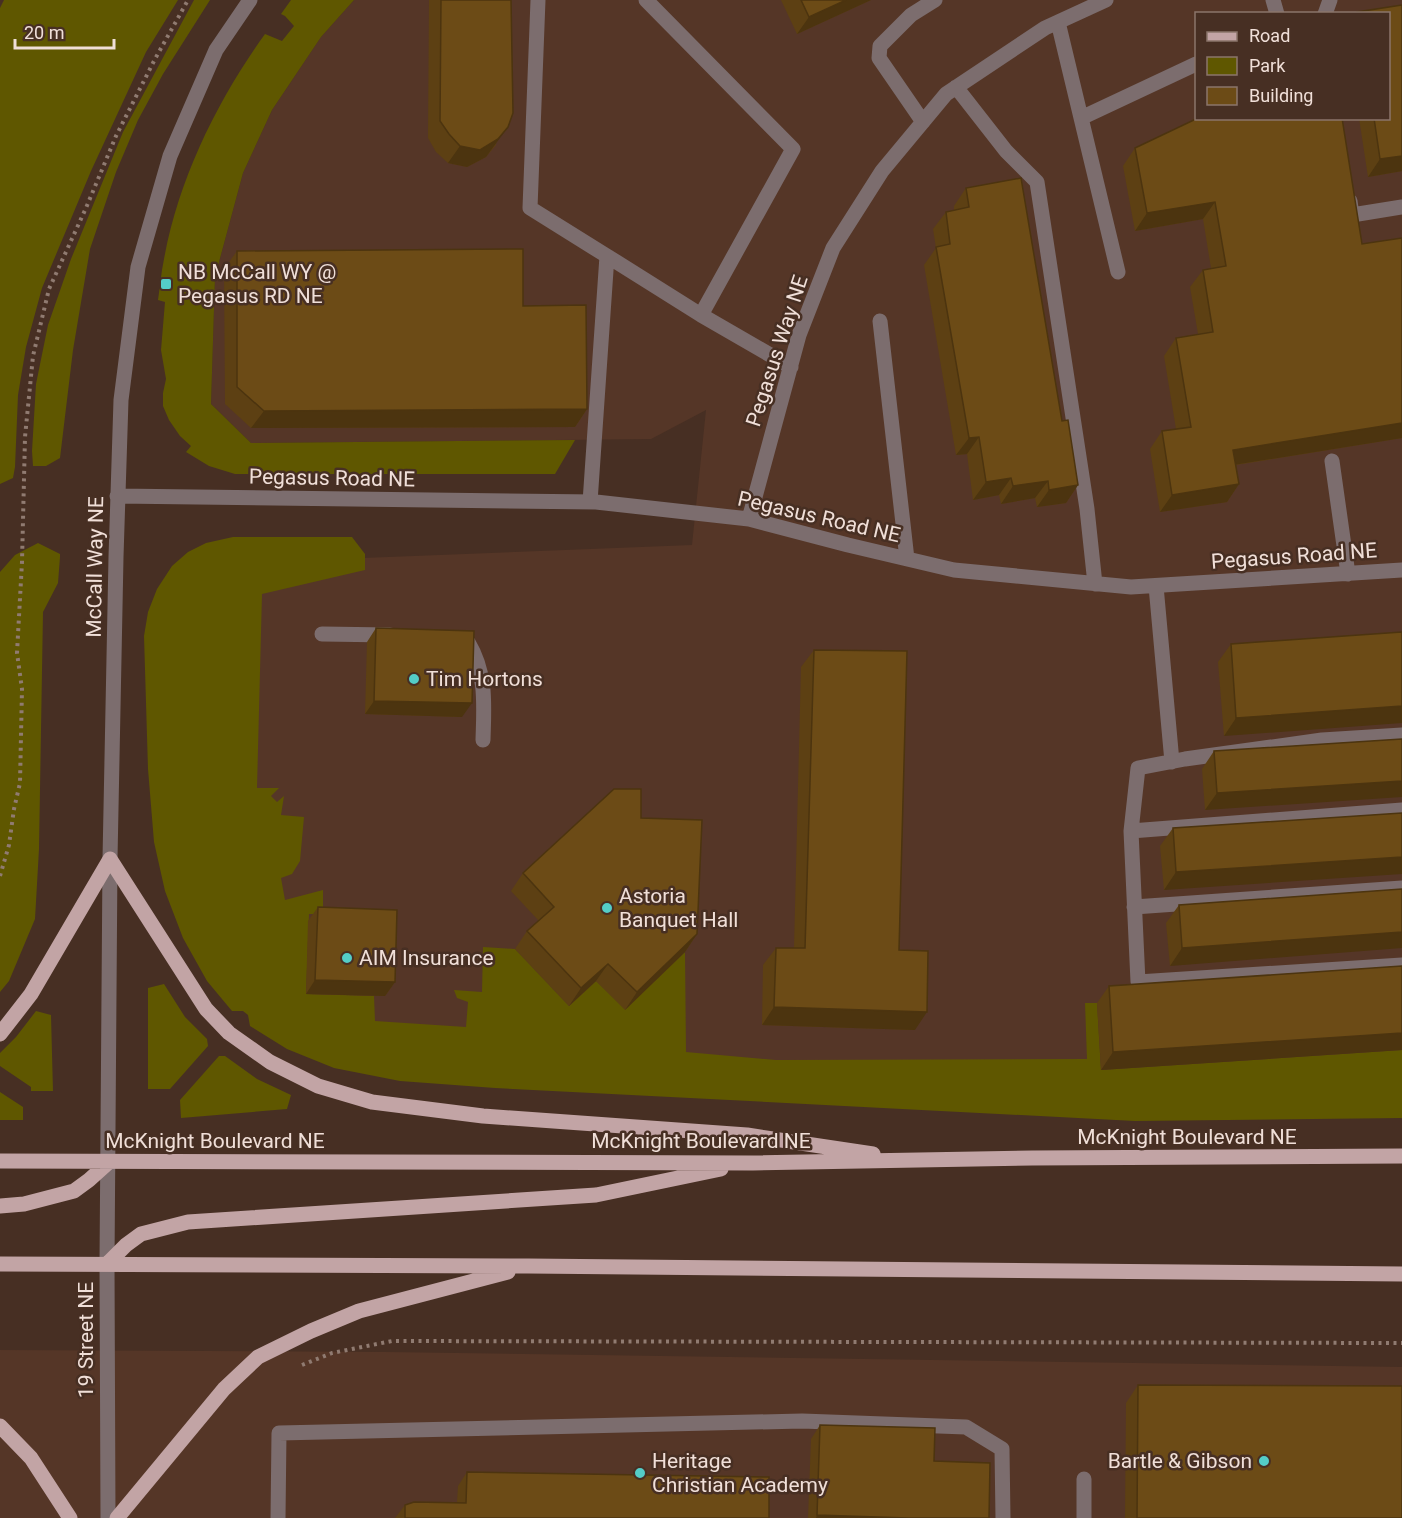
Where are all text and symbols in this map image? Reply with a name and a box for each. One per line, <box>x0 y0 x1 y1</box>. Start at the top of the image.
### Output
scale bar <box>15 12 114 50</box>
legend <box>1195 12 1390 120</box>
text: 20 m <box>24 22 64 43</box>
text: Road <box>1249 25 1290 46</box>
text: Park <box>1249 55 1286 76</box>
text: Building <box>1249 85 1313 106</box>
place label: NB McCall WY @ Pegasus RD NE <box>178 260 336 308</box>
street label: Pegasus Way NE <box>741 272 813 430</box>
marker: NB McCall WY @ Pegasus RD NE <box>159 277 173 291</box>
street label: Pegasus Road NE <box>249 465 415 491</box>
street label: Pegasus Road NE <box>735 487 903 547</box>
street label: McCall Way NE <box>82 496 108 638</box>
street label: Pegasus Road NE <box>1210 538 1378 574</box>
place label: Tim Hortons <box>426 667 543 691</box>
marker: Tim Hortons <box>407 672 421 686</box>
place label: Astoria Banquet Hall <box>619 884 738 932</box>
marker: Astoria Banquet Hall <box>600 901 614 915</box>
place label: AIM Insurance <box>359 946 494 970</box>
marker: AIM Insurance <box>340 951 354 965</box>
street label: McKnight Boulevard NE <box>1077 1125 1297 1149</box>
street label: McKnight Boulevard NE <box>105 1129 325 1153</box>
street label: McKnight Boulevard NE <box>591 1129 811 1153</box>
street label: 19 Street NE <box>74 1282 98 1398</box>
place label: Heritage Christian Academy <box>652 1449 828 1497</box>
place label: Bartle & Gibson <box>1108 1449 1252 1473</box>
marker: Bartle & Gibson <box>1257 1454 1271 1468</box>
marker: Heritage Christian Academy <box>633 1466 647 1480</box>

